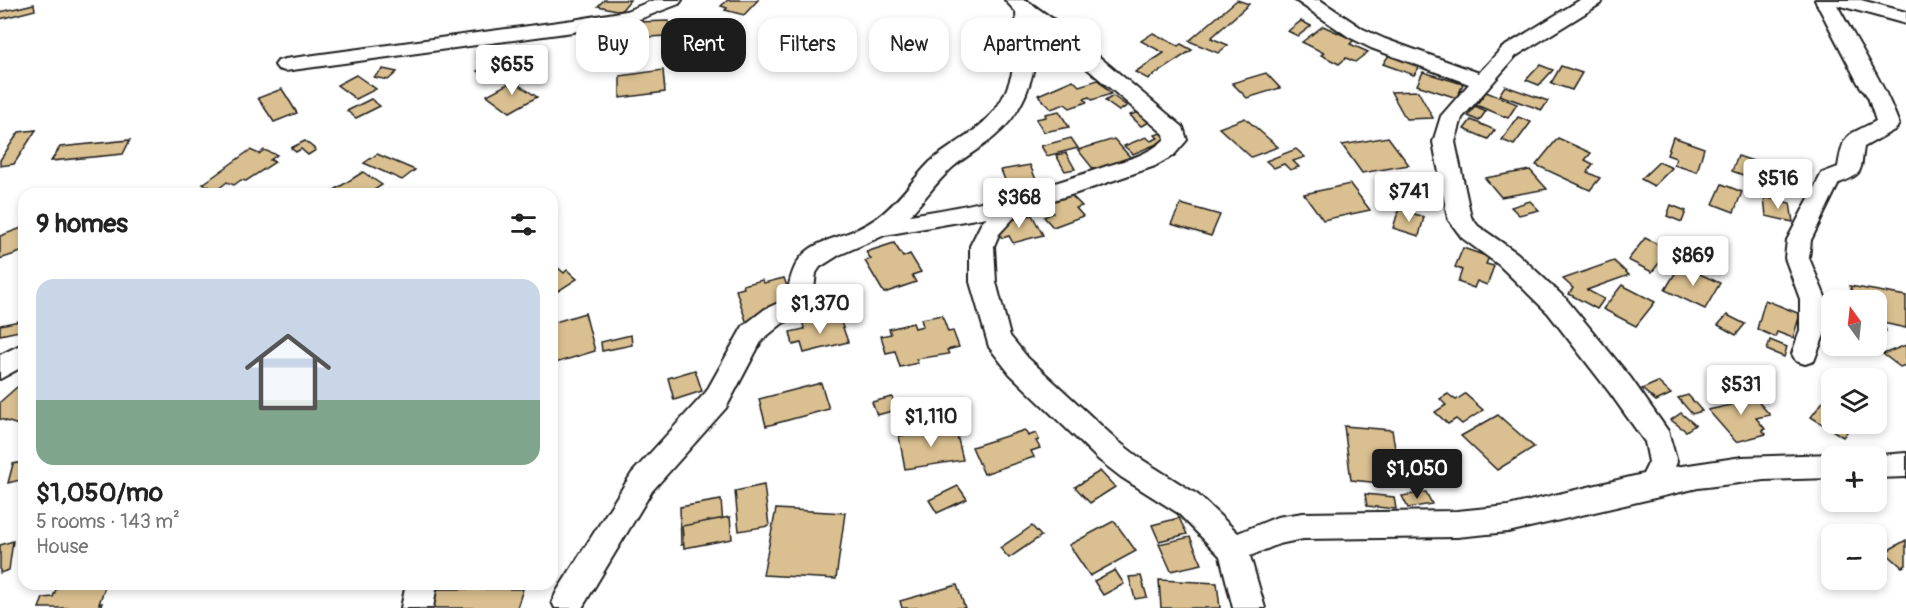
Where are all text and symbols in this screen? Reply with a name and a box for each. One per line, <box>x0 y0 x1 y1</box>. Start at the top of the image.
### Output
chip: Buy <box>576 18 649 72</box>
chip: Rent <box>661 18 746 72</box>
chip: Filters <box>758 18 857 72</box>
chip: New <box>869 18 949 72</box>
chip: Apartment <box>961 18 1101 72</box>
pin: $655 <box>476 45 548 96</box>
text: $655 <box>490 52 534 77</box>
pin: $516 <box>1742 159 1814 210</box>
text: $516 <box>1757 166 1799 191</box>
pin: $741 <box>1373 172 1445 223</box>
pin: $368 <box>983 178 1055 229</box>
text: $741 <box>1389 179 1429 204</box>
text: $368 <box>997 185 1041 210</box>
text: 9 homes <box>36 208 128 240</box>
icon: filters <box>507 208 540 241</box>
pin: $869 <box>1657 236 1729 287</box>
text: $869 <box>1672 243 1714 268</box>
pin: $1,370 <box>771 284 869 335</box>
north arrow <box>1821 290 1887 356</box>
map controls <box>1821 290 1887 590</box>
text: $1,370 <box>790 291 850 316</box>
icon: home <box>234 318 342 426</box>
pin: $531 <box>1705 365 1777 416</box>
button: layers <box>1821 368 1887 434</box>
text: $531 <box>1721 372 1761 397</box>
pin: $1,110 <box>882 397 980 448</box>
text: $1,110 <box>904 404 958 429</box>
button: + <box>1821 446 1887 512</box>
pin: $1,050 <box>1368 449 1466 500</box>
text: $1,050 <box>1386 456 1448 481</box>
text: $1,050/mo <box>36 477 163 509</box>
text: 5 rooms · 143 m² <box>36 509 180 534</box>
button: − <box>1821 524 1887 590</box>
text: House <box>36 534 88 559</box>

